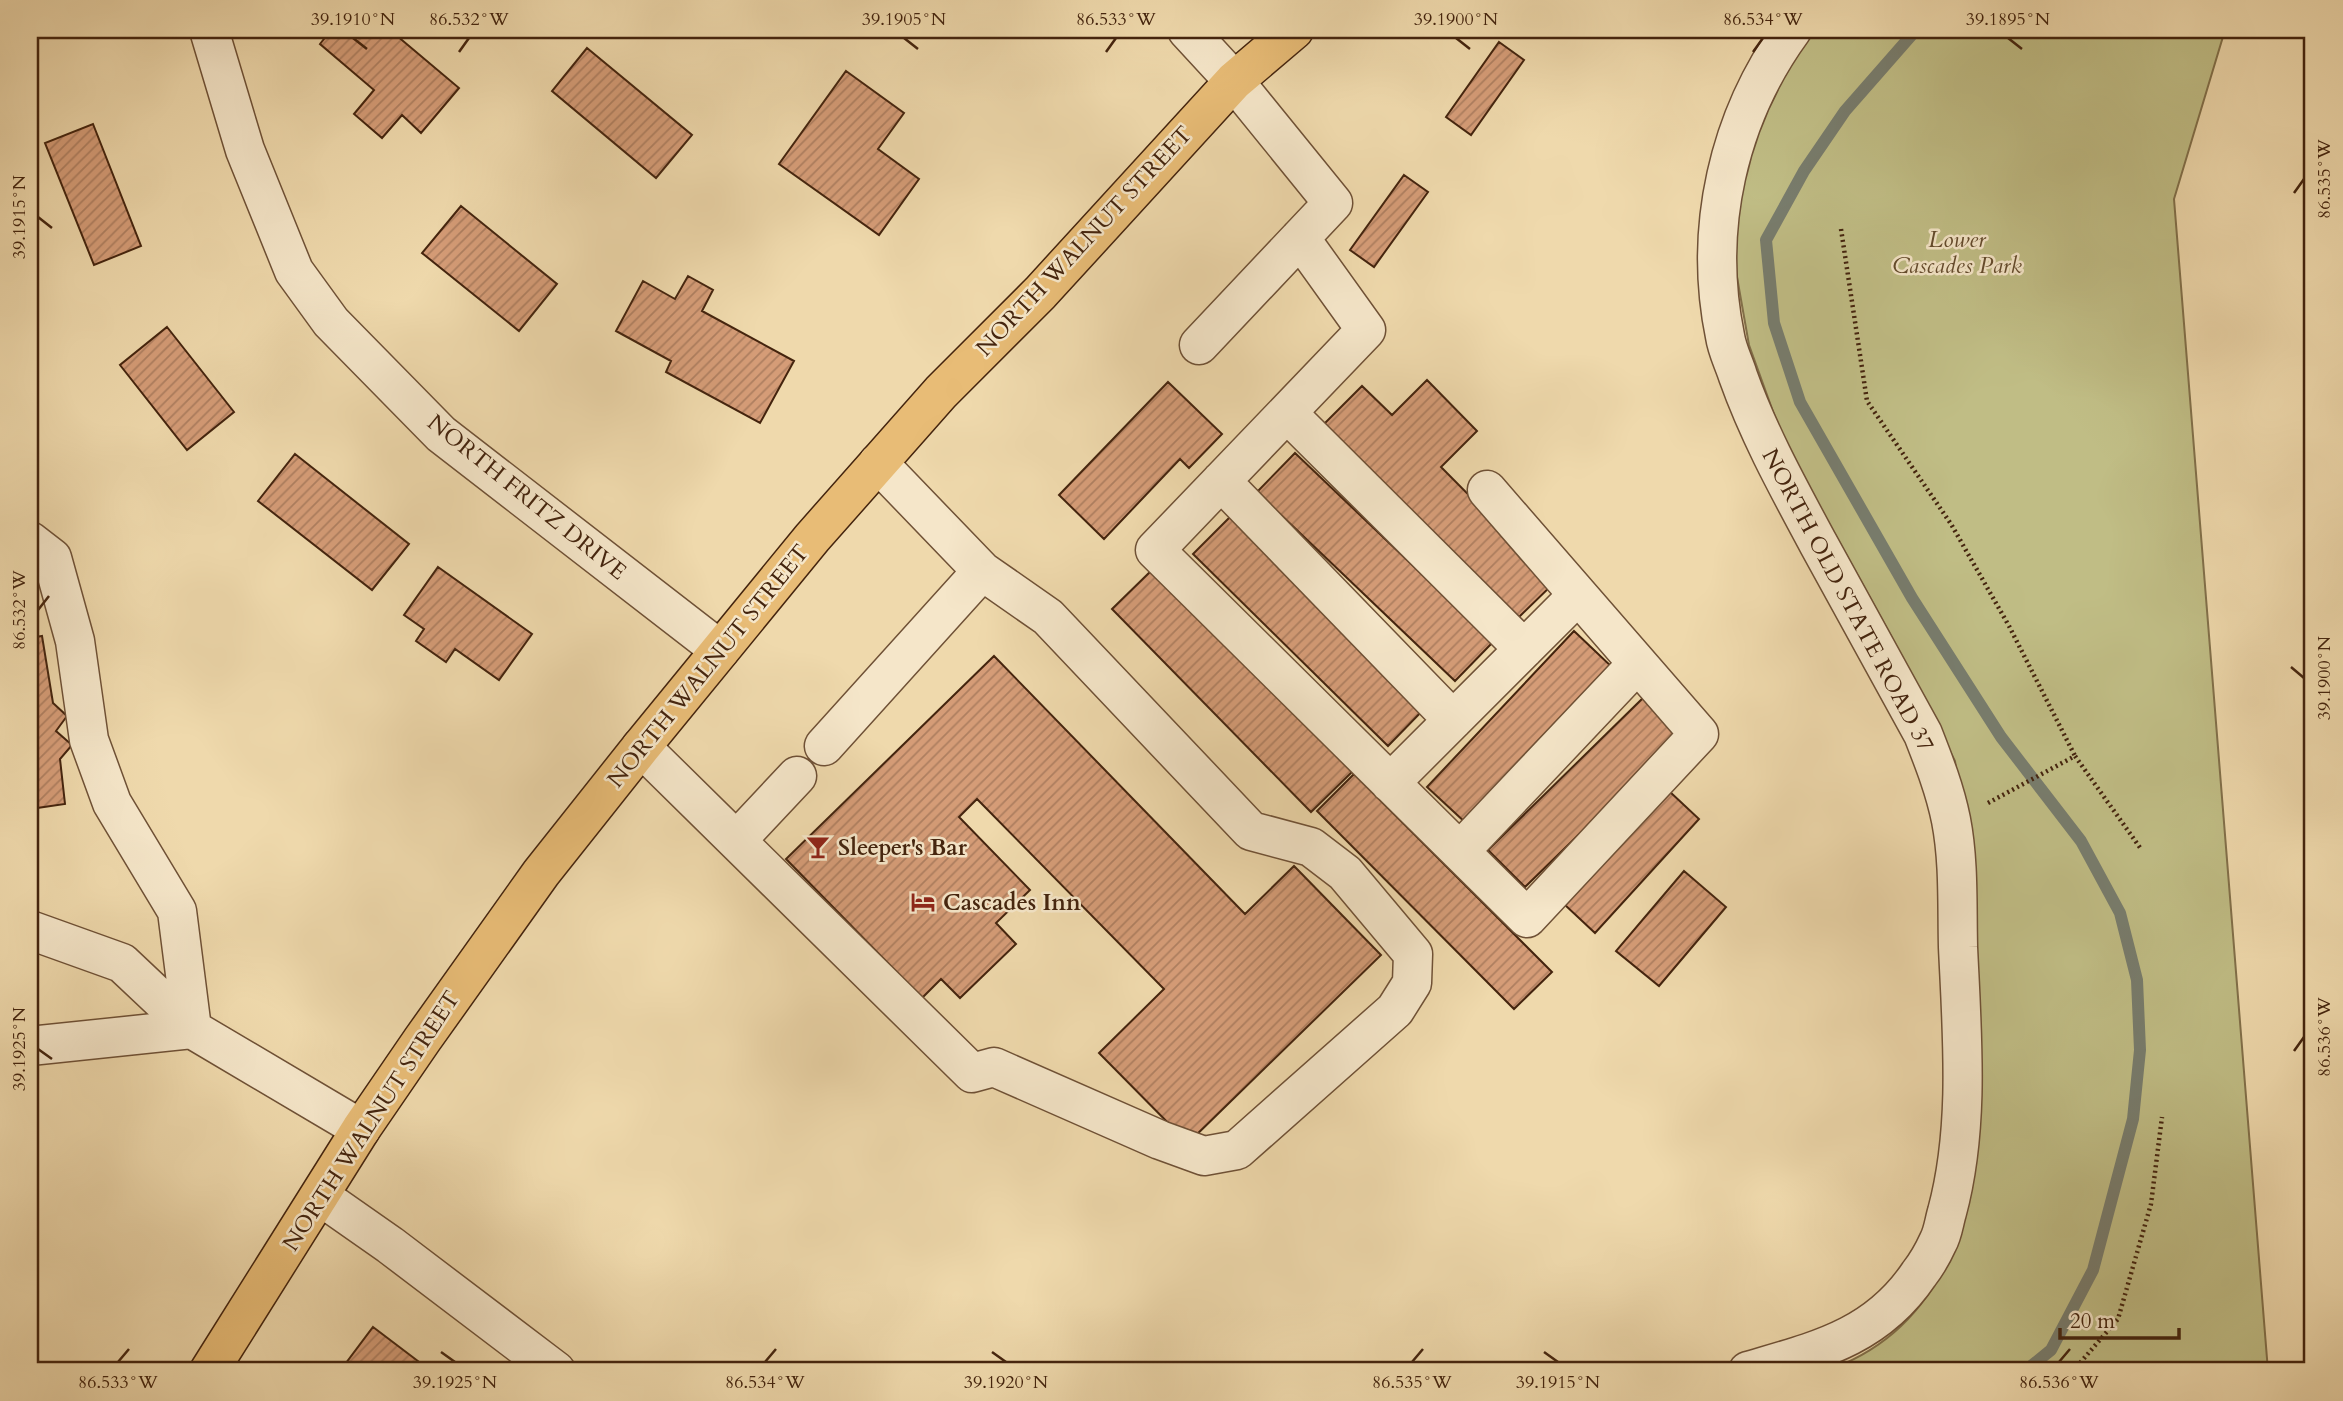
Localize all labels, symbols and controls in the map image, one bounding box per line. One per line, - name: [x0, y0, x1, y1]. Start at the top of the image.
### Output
- text: 39.1910°N: [311, 7, 396, 32]
- text: 86.532°W: [429, 7, 509, 32]
- text: 39.1905°N: [862, 7, 947, 32]
- text: 86.533°W: [1076, 7, 1156, 32]
- text: 39.1900°N: [1414, 7, 1499, 32]
- text: 86.534°W: [1723, 7, 1803, 32]
- text: 39.1895°N: [1966, 7, 2051, 32]
- street label: NORTH WALNUT STREET: [969, 119, 1199, 363]
- text: 86.535°W: [2312, 139, 2337, 219]
- text: 39.1915°N: [7, 174, 32, 259]
- park label: Lower Cascades Park: [1892, 224, 2022, 281]
- street label: NORTH FRITZ DRIVE: [421, 407, 633, 587]
- street label: NORTH OLD STATE ROAD 37: [1755, 443, 1941, 757]
- street label: NORTH WALNUT STREET: [600, 538, 816, 794]
- text: 86.532°W: [7, 570, 32, 650]
- text: 39.1900°N: [2312, 635, 2337, 720]
- place label: Sleeper's Bar: [838, 832, 968, 863]
- bar icon: Sleeper's Bar: [804, 833, 832, 861]
- place label: Cascades Inn: [943, 887, 1081, 918]
- hotel icon: Cascades Inn: [909, 888, 937, 916]
- street label: NORTH WALNUT STREET: [275, 985, 467, 1257]
- text: 86.536°W: [2312, 997, 2337, 1077]
- text: 39.1925°N: [7, 1006, 32, 1091]
- scale bar: [2060, 1296, 2178, 1340]
- text: 20 m: [2070, 1307, 2115, 1336]
- text: 86.533°W: [78, 1370, 158, 1395]
- text: 39.1925°N: [413, 1370, 498, 1395]
- text: 86.534°W: [725, 1370, 805, 1395]
- text: 39.1920°N: [964, 1370, 1049, 1395]
- text: 86.535°W: [1372, 1370, 1452, 1395]
- text: 39.1915°N: [1516, 1370, 1601, 1395]
- text: 86.536°W: [2019, 1370, 2099, 1395]

